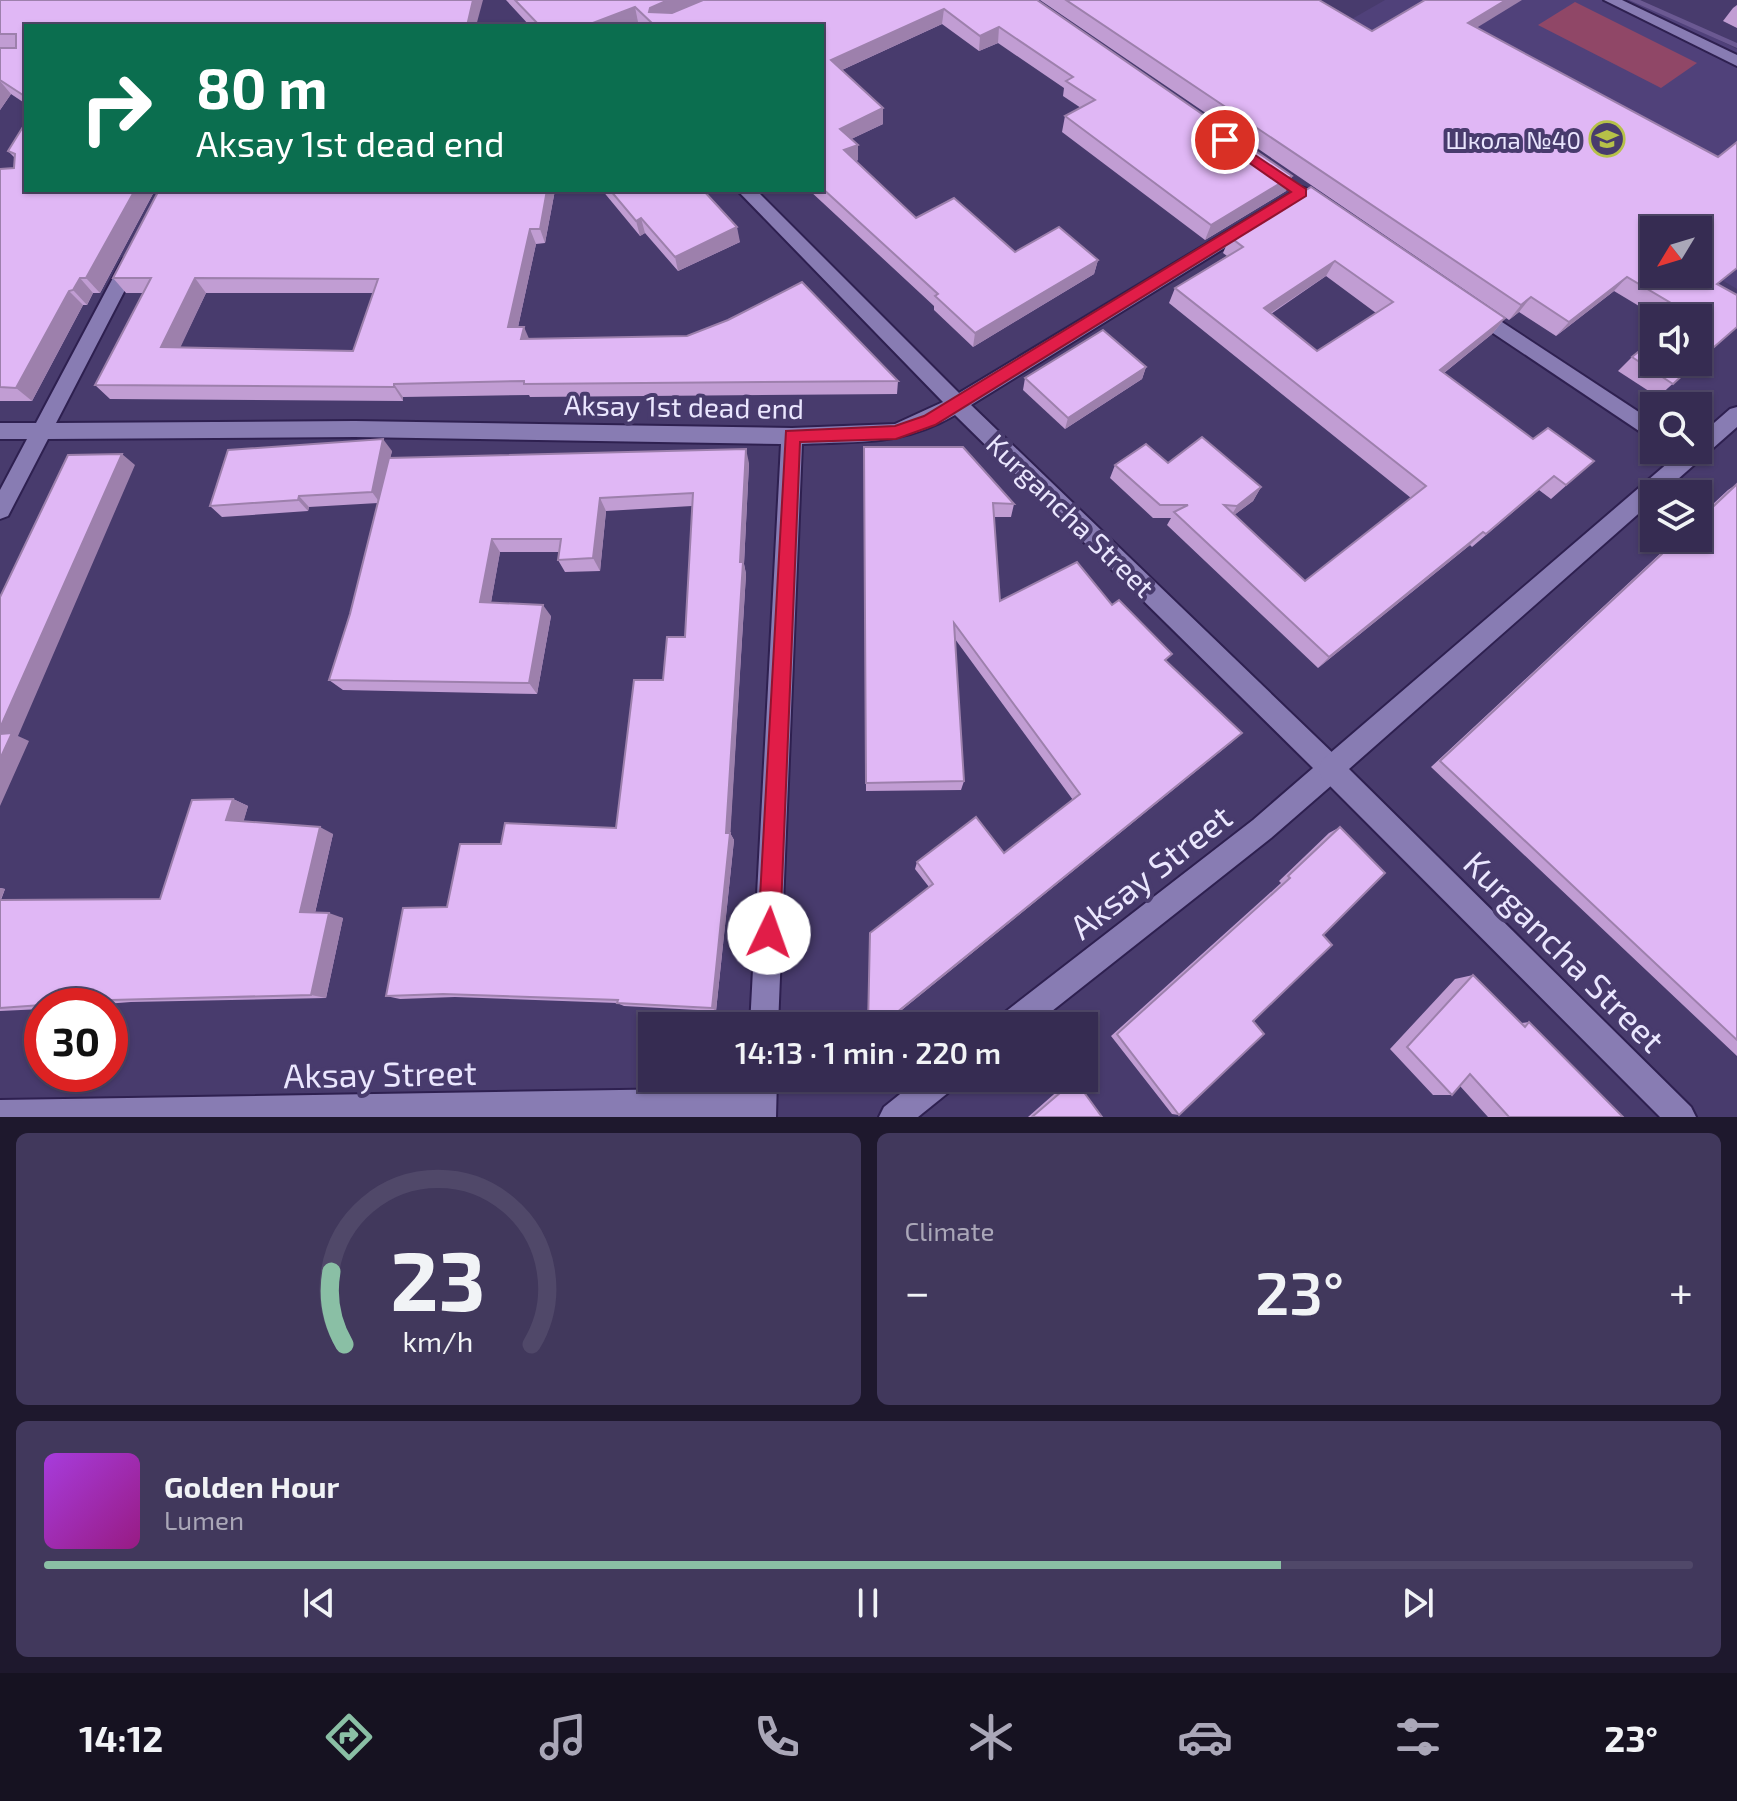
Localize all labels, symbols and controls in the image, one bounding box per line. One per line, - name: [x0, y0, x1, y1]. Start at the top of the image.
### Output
- text: 80 m: [196, 53, 328, 120]
- icon: right: [64, 56, 168, 160]
- pin: [1191, 106, 1259, 174]
- icon: arrive: [1203, 118, 1247, 162]
- school or university icon: Школа №40: [1588, 120, 1626, 158]
- text: Aksay 1st dead end: [196, 121, 505, 164]
- place label: Школа №40: [1445, 125, 1581, 154]
- north arrow: [1640, 216, 1712, 288]
- map controls: [1640, 216, 1712, 552]
- button: sound: [1640, 304, 1712, 376]
- street label: Aksay 1st dead end: [564, 387, 804, 425]
- button: search: [1640, 392, 1712, 464]
- street label: Kurgancha Street: [980, 426, 1162, 604]
- button: layers: [1640, 480, 1712, 552]
- street label: Aksay Street: [1061, 795, 1239, 947]
- street label: Kurgancha Street: [1456, 842, 1674, 1060]
- position arrow: [727, 891, 811, 975]
- speed limit sign: 30: [24, 988, 128, 1092]
- text: 14:13 · 1 min · 220 m: [735, 1034, 1001, 1070]
- street label: Aksay Street: [283, 1051, 477, 1095]
- text: Climate: [905, 1215, 994, 1246]
- text: 23: [391, 1228, 486, 1328]
- text: 23°: [1255, 1255, 1344, 1327]
- text: −: [905, 1264, 930, 1317]
- text: +: [1669, 1264, 1693, 1317]
- text: km/h: [403, 1323, 474, 1358]
- text: Golden Hour: [164, 1468, 339, 1504]
- text: Lumen: [164, 1504, 244, 1535]
- icon: previous: [297, 1581, 341, 1625]
- icon: pause: [846, 1581, 890, 1625]
- icon: next: [1396, 1581, 1440, 1625]
- icon: directions: [321, 1709, 377, 1765]
- icon: music: [535, 1709, 591, 1765]
- icon: phone: [749, 1709, 805, 1765]
- icon: climate: [963, 1709, 1019, 1765]
- icon: car: [1177, 1709, 1233, 1765]
- icon: filters: [1390, 1709, 1446, 1765]
- text: 14:12: [79, 1716, 163, 1759]
- text: 23°: [1604, 1716, 1658, 1759]

